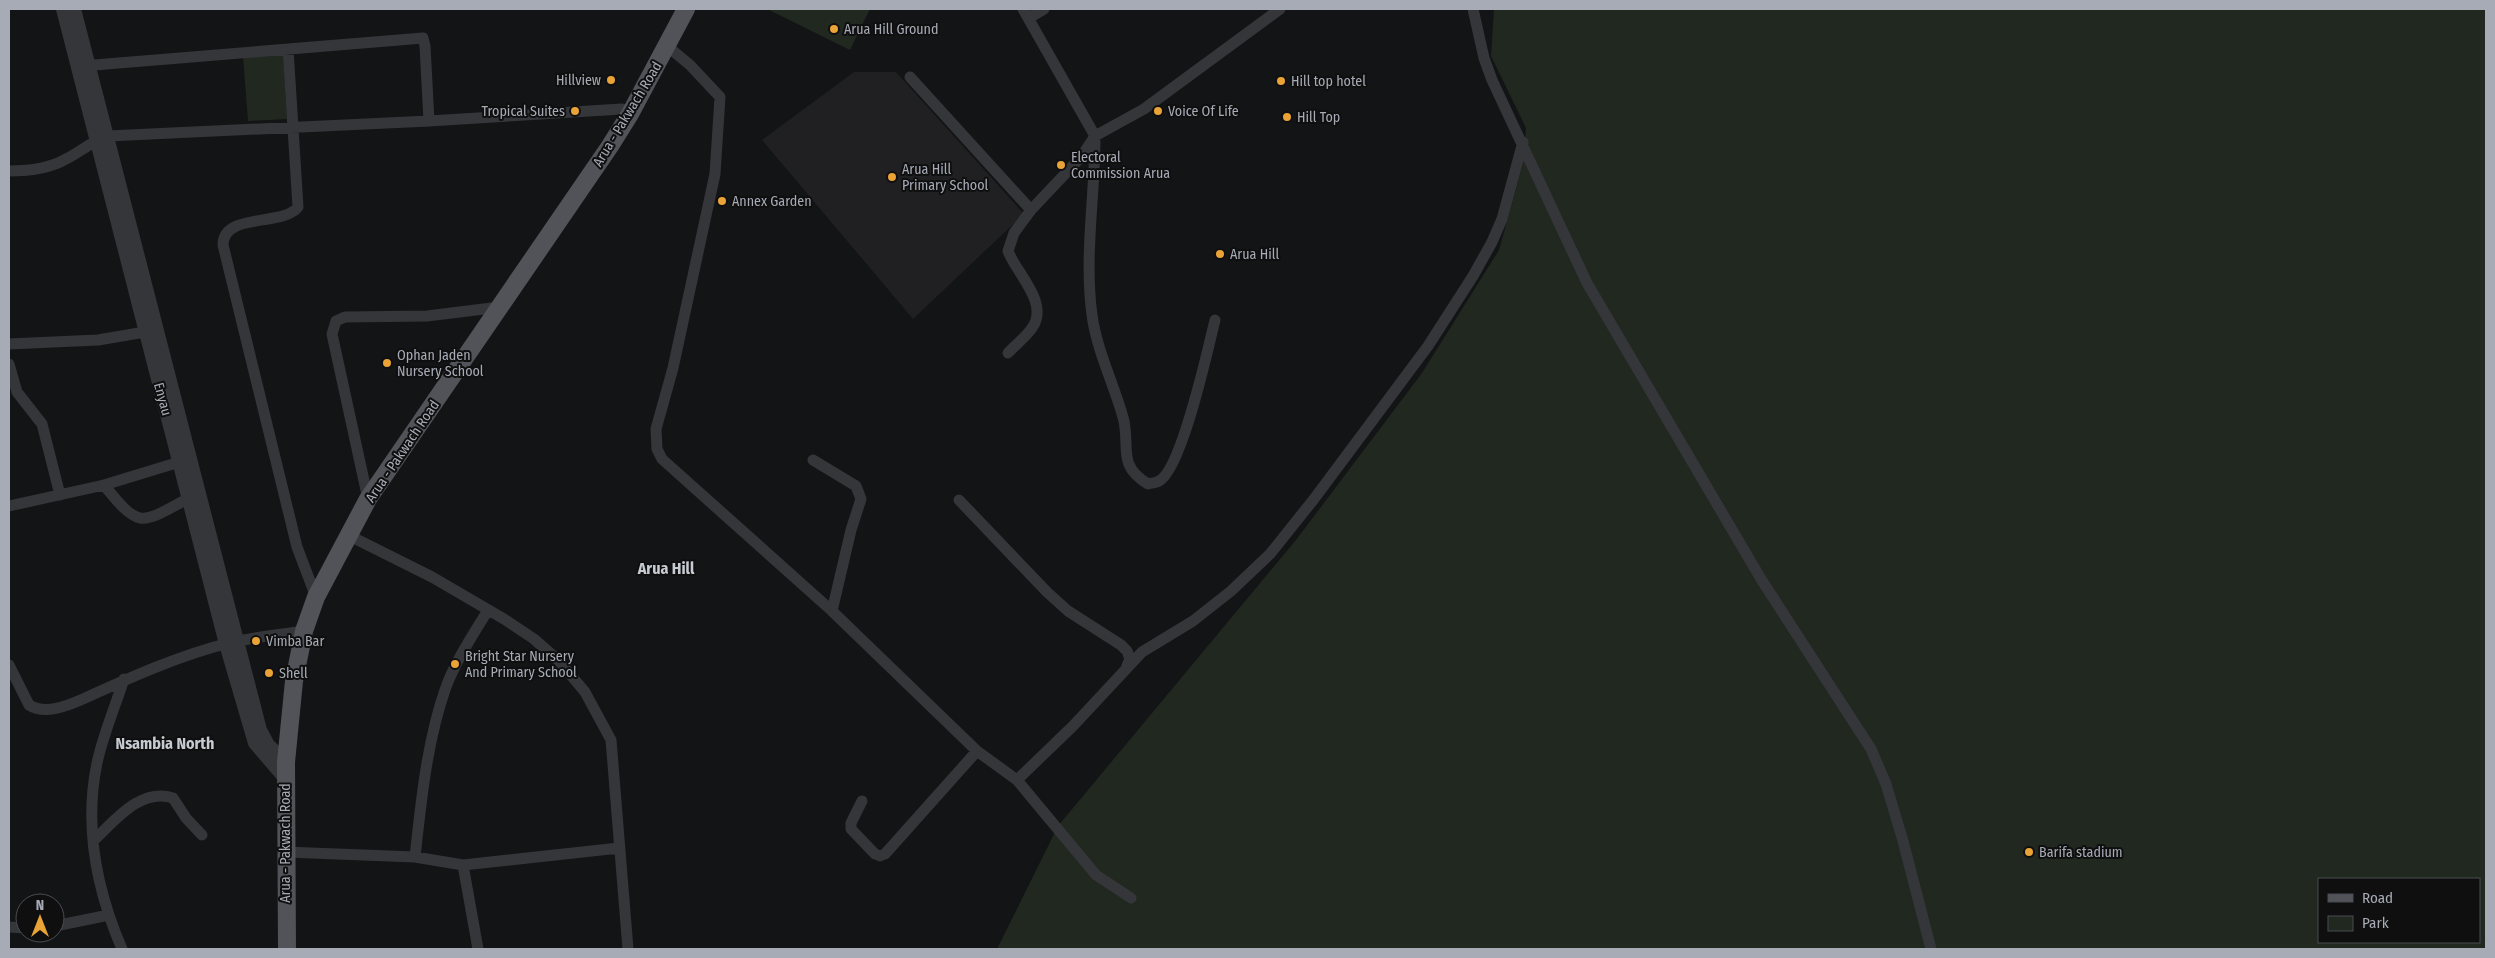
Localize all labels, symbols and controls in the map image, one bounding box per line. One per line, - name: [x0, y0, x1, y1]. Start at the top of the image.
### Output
- place label: Arua Hill Ground: [844, 21, 939, 38]
- marker: Arua Hill Ground: [828, 23, 840, 35]
- street label: Arua - Pakwach Road: [589, 59, 666, 170]
- place label: Hillview: [556, 72, 601, 89]
- place label: Hill top hotel: [1291, 73, 1366, 90]
- marker: Hillview: [605, 74, 617, 86]
- marker: Hill top hotel: [1275, 75, 1287, 87]
- place label: Tropical Suites: [481, 103, 565, 120]
- place label: Voice Of Life: [1168, 103, 1239, 120]
- marker: Tropical Suites: [569, 105, 581, 117]
- marker: Voice Of Life: [1152, 105, 1164, 117]
- place label: Hill Top: [1297, 109, 1340, 126]
- marker: Hill Top: [1281, 111, 1293, 123]
- place label: Electoral Commission Arua: [1071, 149, 1170, 182]
- marker: Electoral Commission Arua: [1055, 159, 1067, 171]
- place label: Arua Hill Primary School: [902, 161, 989, 194]
- marker: Arua Hill Primary School: [886, 171, 898, 183]
- place label: Annex Garden: [732, 193, 812, 210]
- marker: Annex Garden: [716, 195, 728, 207]
- place label: Arua Hill: [1230, 246, 1279, 263]
- marker: Arua Hill: [1214, 248, 1226, 260]
- place label: Ophan Jaden Nursery School: [397, 347, 484, 380]
- marker: Ophan Jaden Nursery School: [381, 357, 393, 369]
- street label: Enyau: [150, 381, 175, 418]
- street label: Arua - Pakwach Road: [362, 397, 443, 506]
- district label: Arua Hill: [637, 559, 695, 578]
- place label: Vimba Bar: [266, 633, 324, 650]
- marker: Vimba Bar: [250, 635, 262, 647]
- place label: Bright Star Nursery And Primary School: [465, 648, 577, 681]
- marker: Bright Star Nursery And Primary School: [449, 658, 461, 670]
- place label: Shell: [279, 665, 308, 682]
- marker: Shell: [263, 667, 275, 679]
- district label: Nsambia North: [116, 734, 214, 753]
- street label: Arua - Pakwach Road: [277, 783, 294, 903]
- place label: Barifa stadium: [2039, 844, 2123, 861]
- marker: Barifa stadium: [2023, 846, 2035, 858]
- legend: [2318, 878, 2480, 943]
- text: Road: [2362, 889, 2393, 907]
- north arrow: [15, 893, 65, 943]
- text: N: [36, 897, 44, 914]
- text: Park: [2362, 914, 2389, 932]

